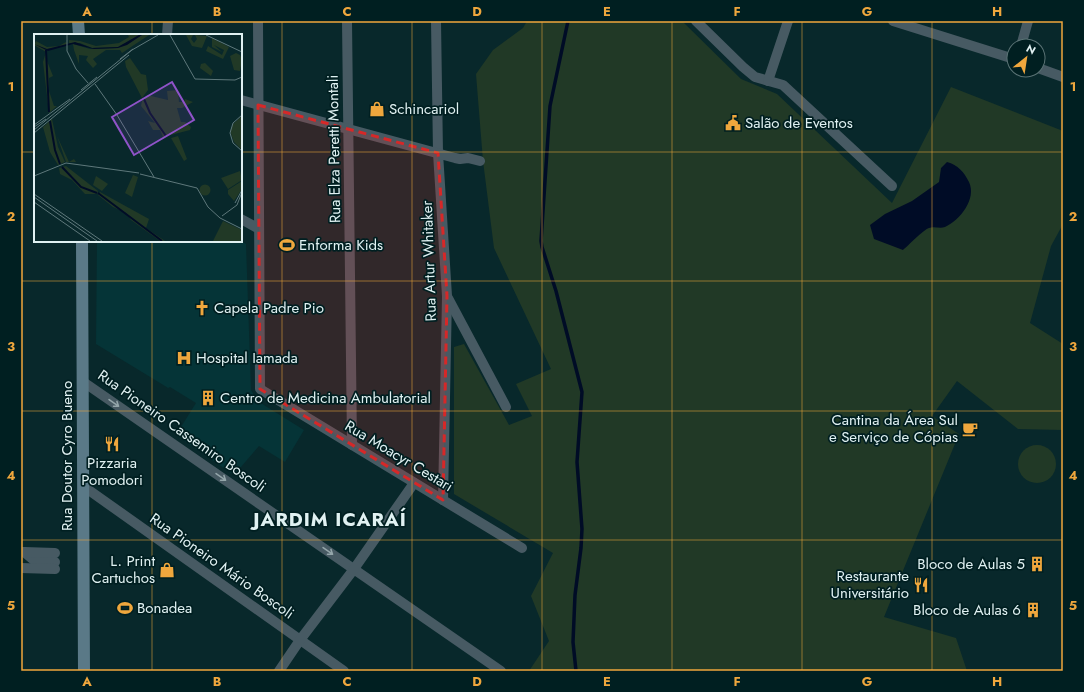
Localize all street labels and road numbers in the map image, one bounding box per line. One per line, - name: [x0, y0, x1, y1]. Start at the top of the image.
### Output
- street label: Rua Elza Peretti Montali: [322, 75, 346, 223]
- street label: Rua Artur Whitaker: [416, 199, 442, 322]
- street label: Rua Pioneiro Cassemiro Boscoli: [93, 364, 271, 498]
- street label: Rua Doutor Cyro Bueno: [56, 381, 78, 531]
- street label: Rua Moacyr Cestari: [341, 415, 457, 497]
- street label: Rua Pioneiro Mário Boscoli: [145, 508, 299, 624]

